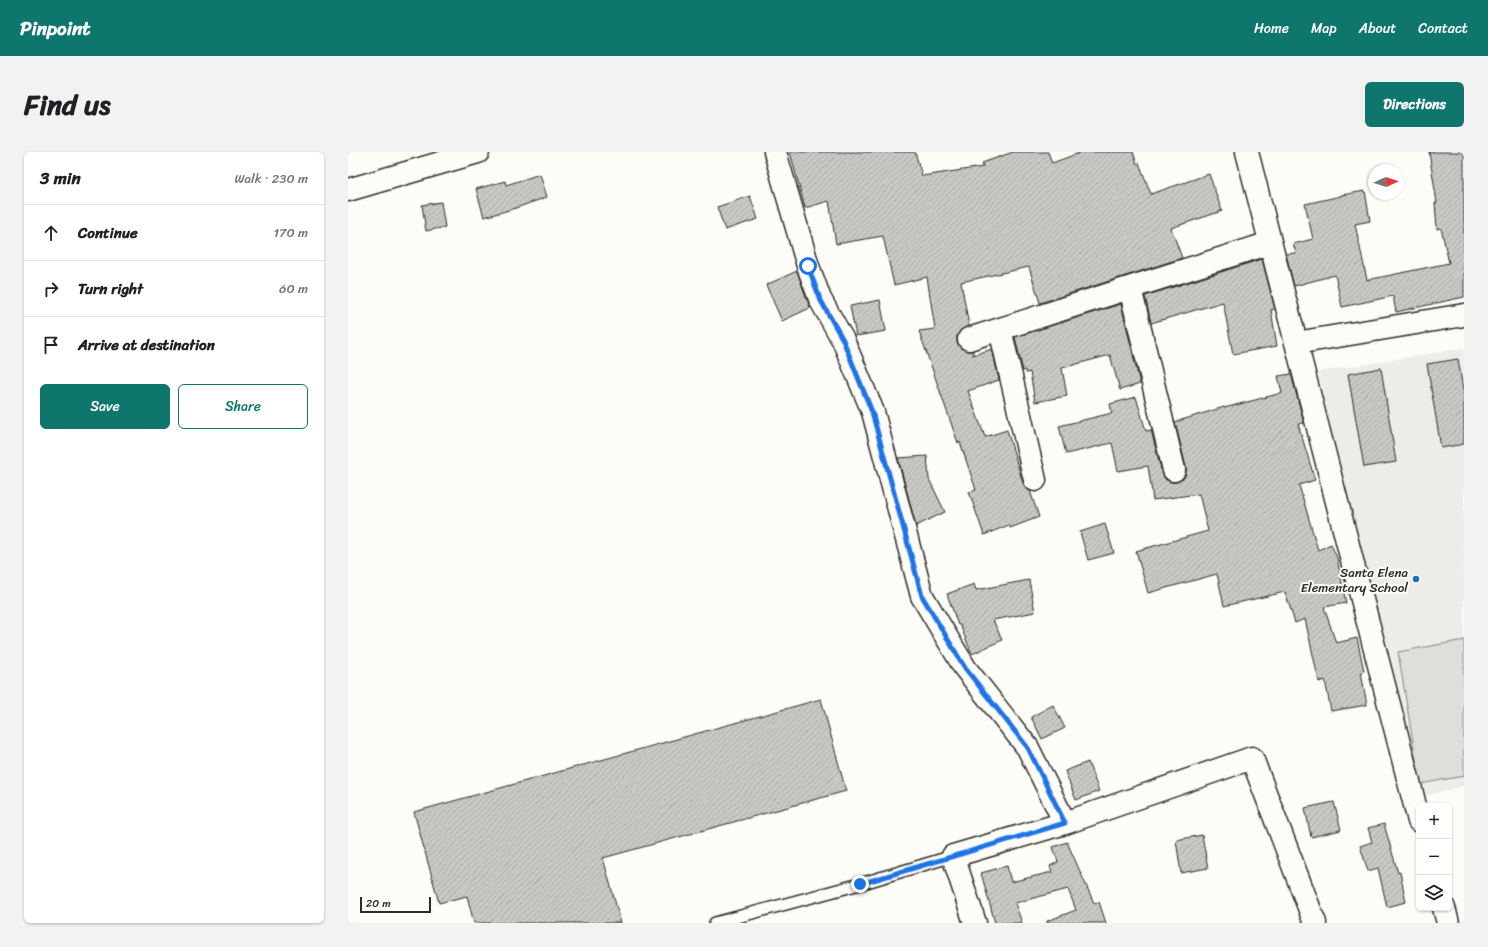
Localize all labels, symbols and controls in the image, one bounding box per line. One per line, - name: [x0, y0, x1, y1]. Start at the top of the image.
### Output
- text: Pinpoint: [20, 12, 91, 45]
- text: Home: [1254, 16, 1289, 41]
- text: Map: [1311, 16, 1337, 41]
- text: About: [1359, 16, 1396, 41]
- text: Contact: [1418, 16, 1468, 41]
- text: Find us: [24, 80, 111, 129]
- button: Directions: [1365, 82, 1464, 127]
- text: 3 min: [40, 163, 81, 193]
- north arrow: [1368, 164, 1404, 200]
- text: Walk · 230 m: [234, 167, 308, 190]
- text: Continue: [78, 220, 138, 246]
- text: 170 m: [273, 221, 308, 244]
- icon: ahead: [40, 222, 62, 244]
- route start: [799, 257, 817, 275]
- text: Turn right: [78, 276, 143, 302]
- text: 60 m: [279, 277, 308, 300]
- icon: right: [40, 278, 62, 300]
- text: Arrive at destination: [78, 332, 215, 358]
- icon: arrive: [40, 334, 62, 356]
- button: Save: [40, 384, 170, 429]
- button: Share: [178, 384, 308, 429]
- place label: Santa Elena Elementary School: [1301, 561, 1408, 599]
- marker: Santa Elena Elementary School: [1411, 574, 1421, 584]
- map controls: [1416, 803, 1452, 911]
- button: +: [1416, 803, 1452, 839]
- button: −: [1416, 839, 1452, 875]
- route end: [851, 875, 869, 893]
- button: layers: [1416, 875, 1452, 911]
- text: 20 m: [366, 894, 391, 913]
- scale bar: [360, 895, 431, 914]

